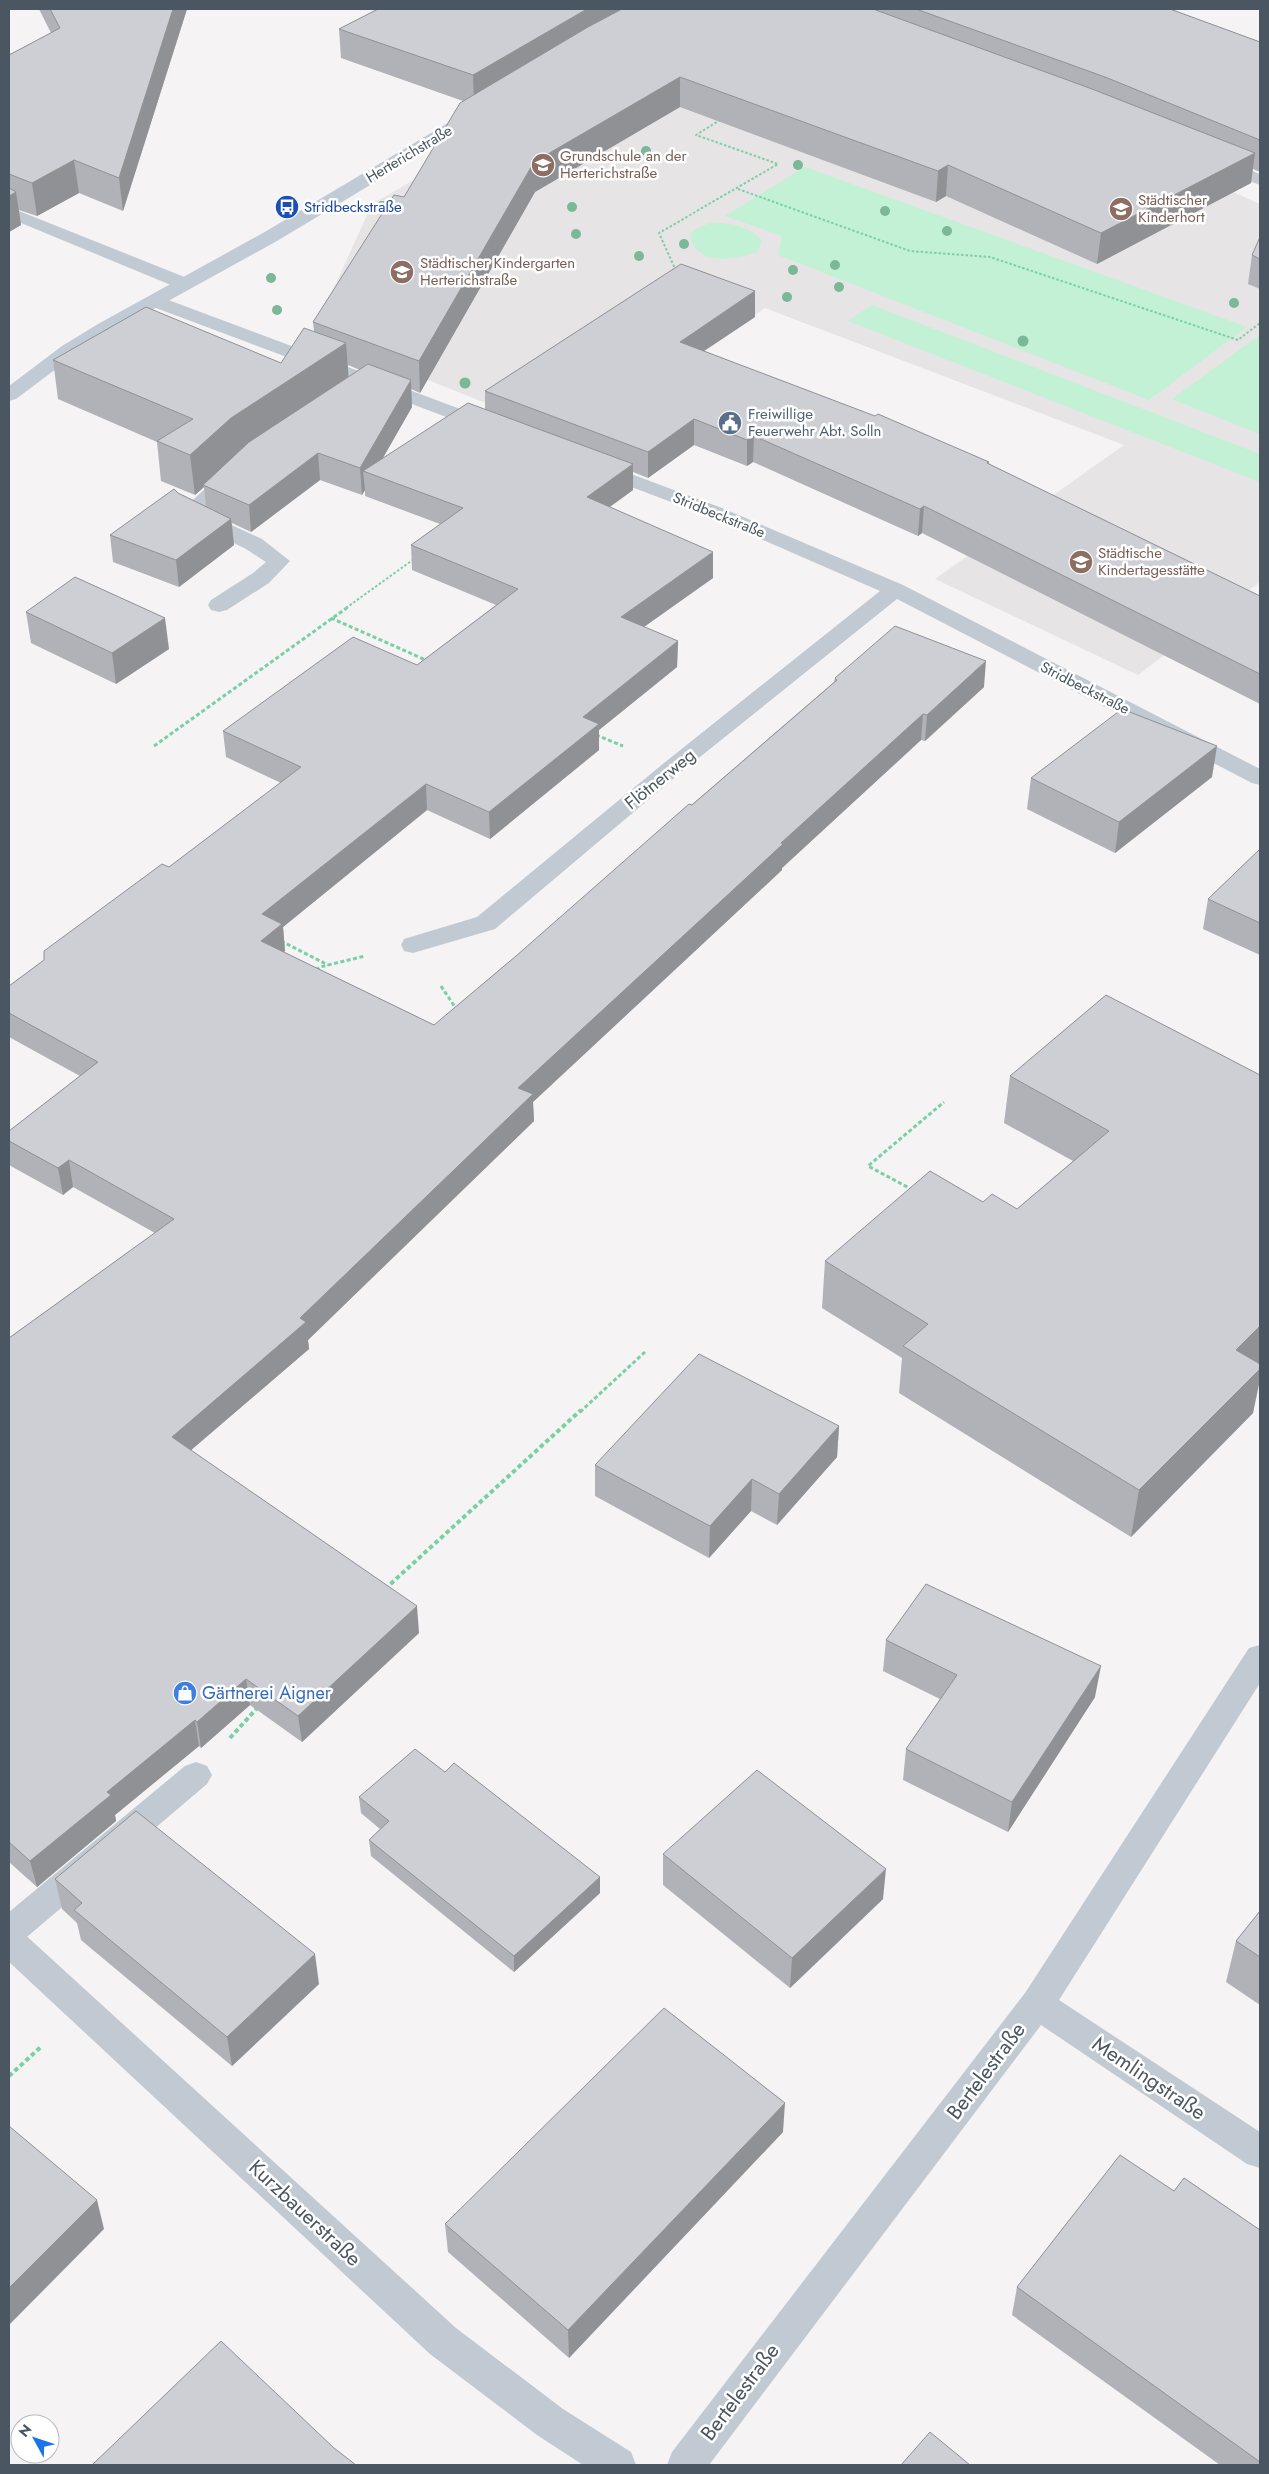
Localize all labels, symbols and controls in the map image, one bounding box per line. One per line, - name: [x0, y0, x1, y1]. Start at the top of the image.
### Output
- street label: Herterichstraße: [362, 119, 457, 188]
- place label: Grundschule an der Herterichstraße: [560, 145, 688, 184]
- school or university icon: Grundschule an der Herterichstraße: [530, 152, 556, 178]
- place label: Städtischer Kinderhort: [1138, 189, 1208, 228]
- bus stop icon: Stridbeckstraße: [274, 194, 300, 220]
- place label: Stridbeckstraße: [304, 196, 402, 218]
- school or university icon: Städtischer Kinderhort: [1108, 196, 1134, 222]
- place label: Städtischer Kindergarten Herterichstraße: [420, 252, 575, 291]
- school or university icon: Städtischer Kindergarten Herterichstraße: [389, 259, 415, 285]
- place label: Freiwillige Feuerwehr Abt. Solln: [748, 403, 881, 442]
- public building icon: Freiwillige Feuerwehr Abt. Solln: [717, 410, 743, 436]
- street label: Stridbeckstraße: [670, 487, 769, 544]
- place label: Städtische Kindertagesstätte: [1098, 542, 1205, 581]
- school or university icon: Städtische Kindertagesstätte: [1068, 549, 1094, 575]
- street label: Stridbeckstraße: [1036, 656, 1134, 720]
- street label: Flötnerweg: [619, 742, 701, 816]
- shop icon: Gärtnerei Aigner: [172, 1680, 198, 1706]
- place label: Gärtnerei Aigner: [202, 1680, 332, 1706]
- street label: Bertelestraße: [939, 2016, 1033, 2126]
- street label: Memlingstraße: [1086, 2029, 1212, 2127]
- street label: Kurzbauerstraße: [242, 2153, 368, 2273]
- street label: Bertelestraße: [693, 2337, 787, 2447]
- north arrow: [10, 2414, 60, 2464]
- text: N: [14, 2420, 36, 2441]

